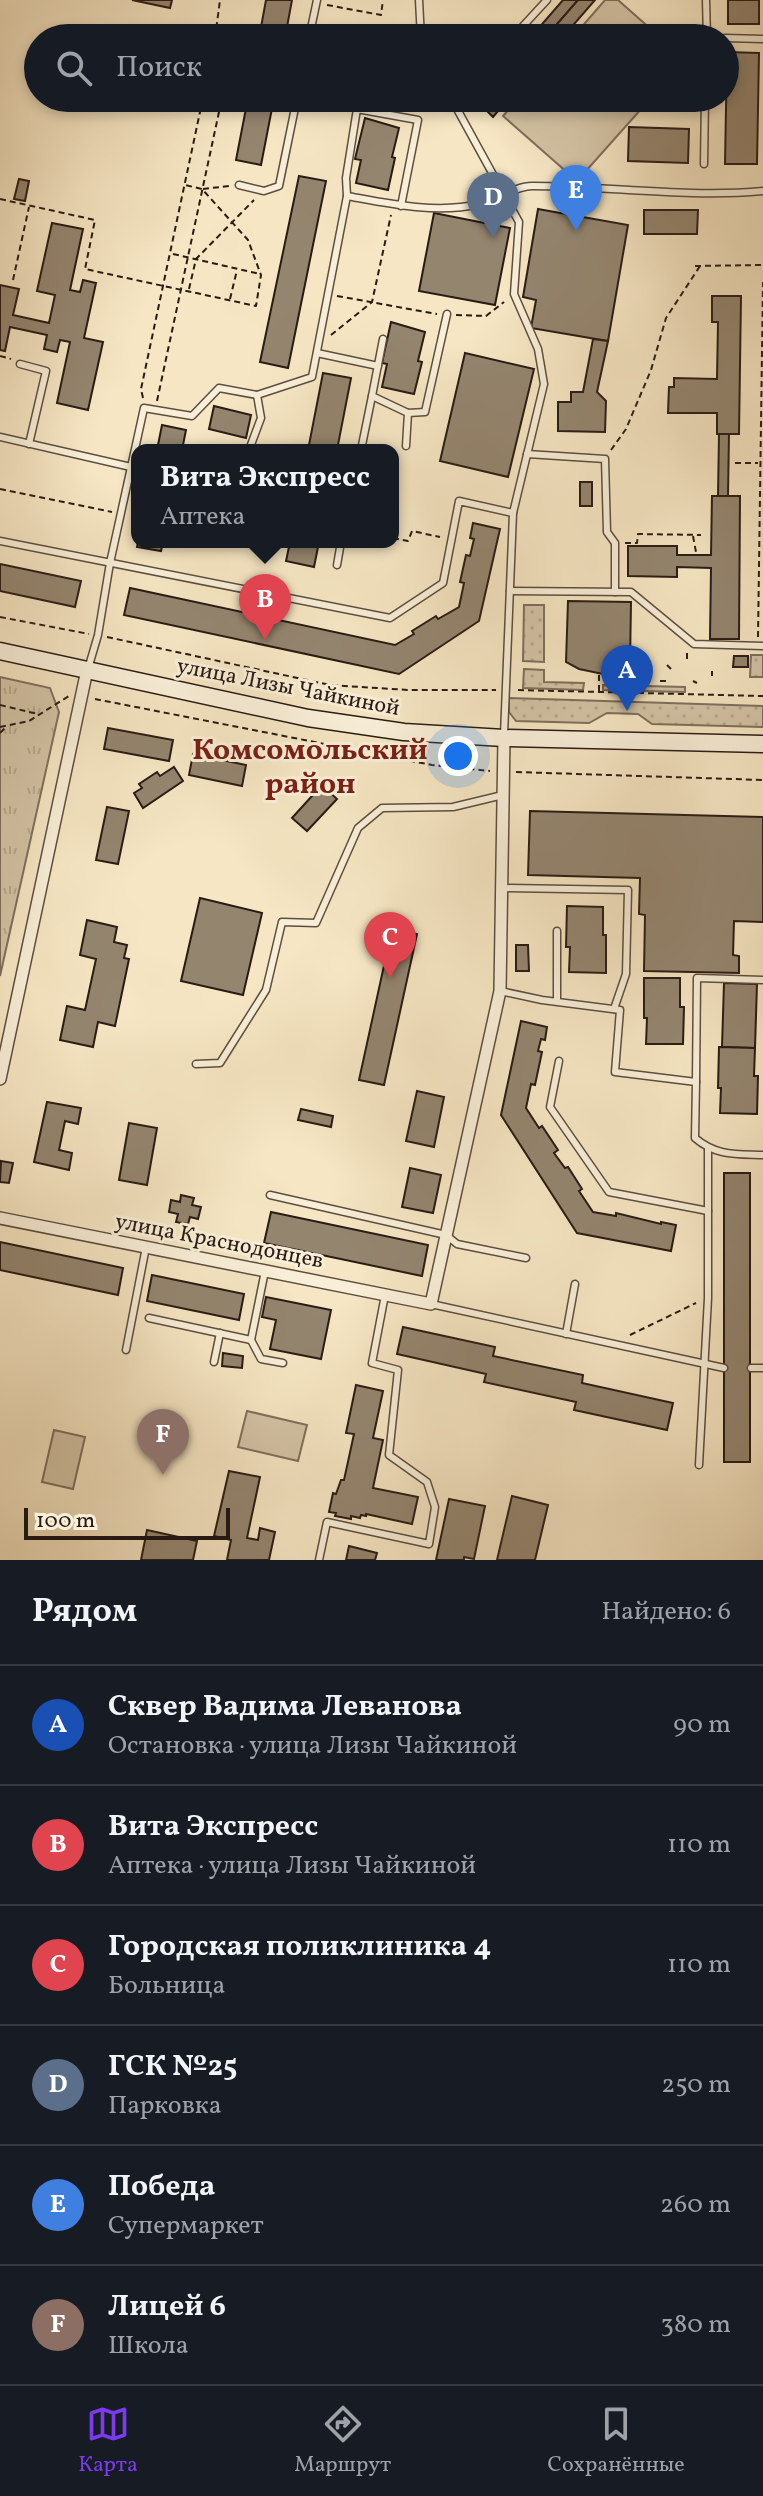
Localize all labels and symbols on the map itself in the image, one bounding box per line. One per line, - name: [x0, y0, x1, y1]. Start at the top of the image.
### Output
- pin: E: [550, 165, 602, 231]
- pin: D: [467, 172, 519, 238]
- pin: B: [239, 574, 291, 640]
- pin: A: [601, 645, 653, 711]
- street label: улица Лизы Чайкиной: [174, 651, 402, 725]
- district label: Комсомольский район: [192, 730, 428, 806]
- your location: [438, 736, 478, 776]
- pin: C: [364, 912, 416, 978]
- street label: улица Краснодонцев: [112, 1207, 326, 1277]
- pin: F: [137, 1409, 189, 1475]
- scale bar: [24, 1504, 230, 1540]

